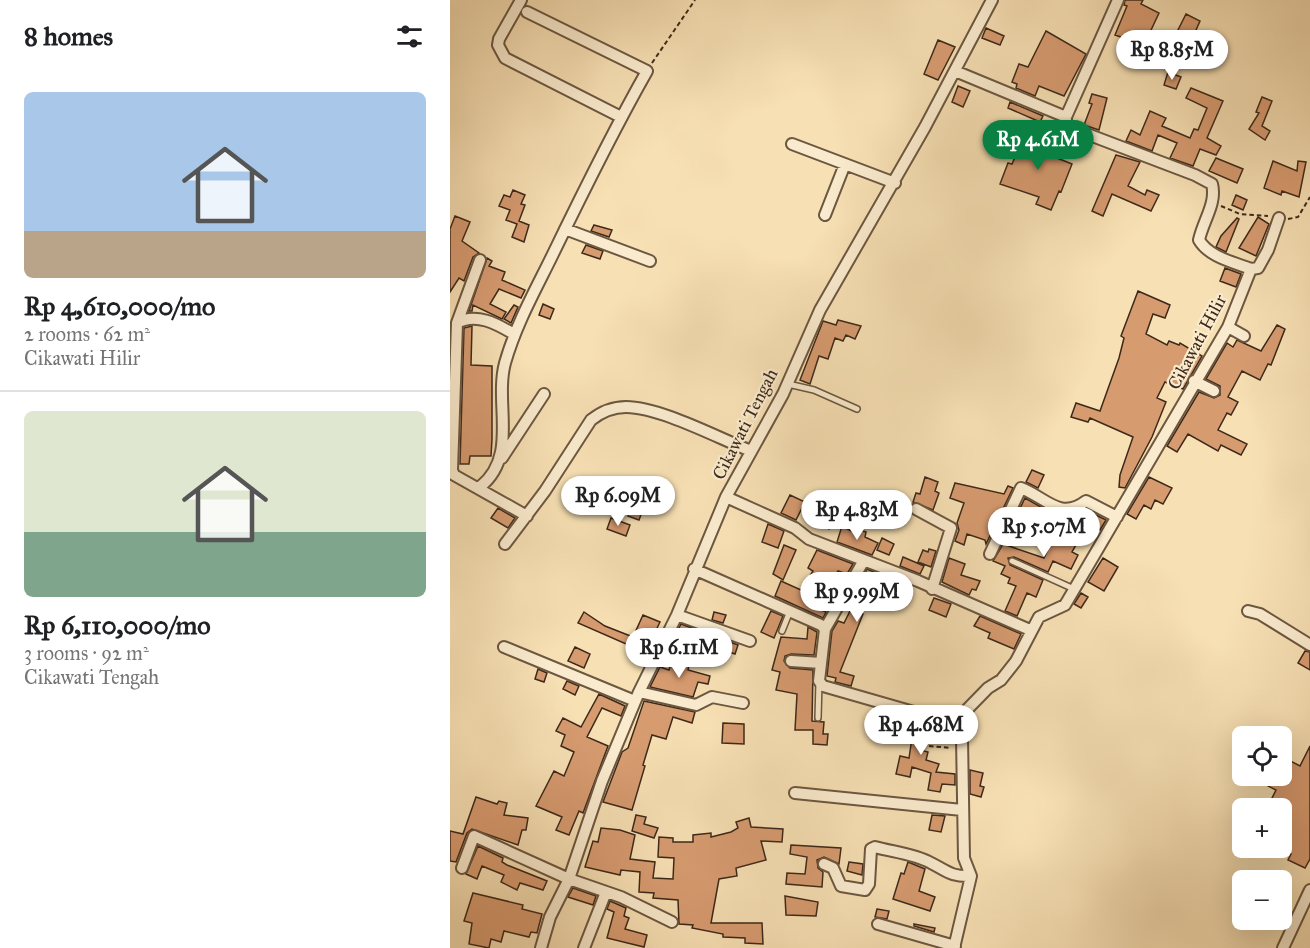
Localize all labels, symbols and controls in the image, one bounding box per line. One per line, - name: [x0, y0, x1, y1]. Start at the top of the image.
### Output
- text: 8 homes: [24, 20, 113, 52]
- icon: filters: [393, 20, 426, 53]
- pin: Rp 8.85M: [1110, 30, 1234, 81]
- text: Rp 8.85M: [1130, 37, 1214, 61]
- pin: Rp 4.61M: [976, 120, 1100, 171]
- text: Rp 4.61M: [997, 127, 1079, 151]
- icon: home: [171, 131, 279, 239]
- text: Rp 4,610,000/mo: [24, 290, 215, 322]
- street label: Cikawati Hilir: [1163, 290, 1231, 393]
- text: 2 rooms · 62 m²: [24, 322, 150, 346]
- text: Cikawati Hilir: [24, 346, 140, 370]
- street label: Cikawati Tengah: [708, 365, 783, 484]
- icon: home: [171, 450, 279, 558]
- pin: Rp 6.09M: [556, 476, 680, 527]
- text: Rp 6.09M: [575, 483, 661, 507]
- pin: Rp 4.83M: [795, 490, 919, 541]
- text: Rp 4.83M: [815, 497, 899, 521]
- pin: Rp 5.07M: [982, 507, 1106, 558]
- text: Rp 5.07M: [1002, 514, 1086, 538]
- pin: Rp 9.99M: [795, 572, 919, 623]
- text: Rp 9.99M: [814, 579, 900, 603]
- text: Rp 6,110,000/mo: [24, 609, 211, 641]
- pin: Rp 6.11M: [617, 628, 741, 679]
- text: Rp 6.11M: [639, 635, 719, 659]
- text: 3 rooms · 92 m²: [24, 641, 149, 665]
- text: Cikawati Tengah: [24, 665, 159, 689]
- pin: Rp 4.68M: [859, 705, 983, 756]
- text: Rp 4.68M: [878, 712, 964, 736]
- map controls: [1232, 726, 1292, 930]
- button: locate: [1232, 726, 1292, 786]
- button: +: [1232, 798, 1292, 858]
- button: −: [1232, 870, 1292, 930]

